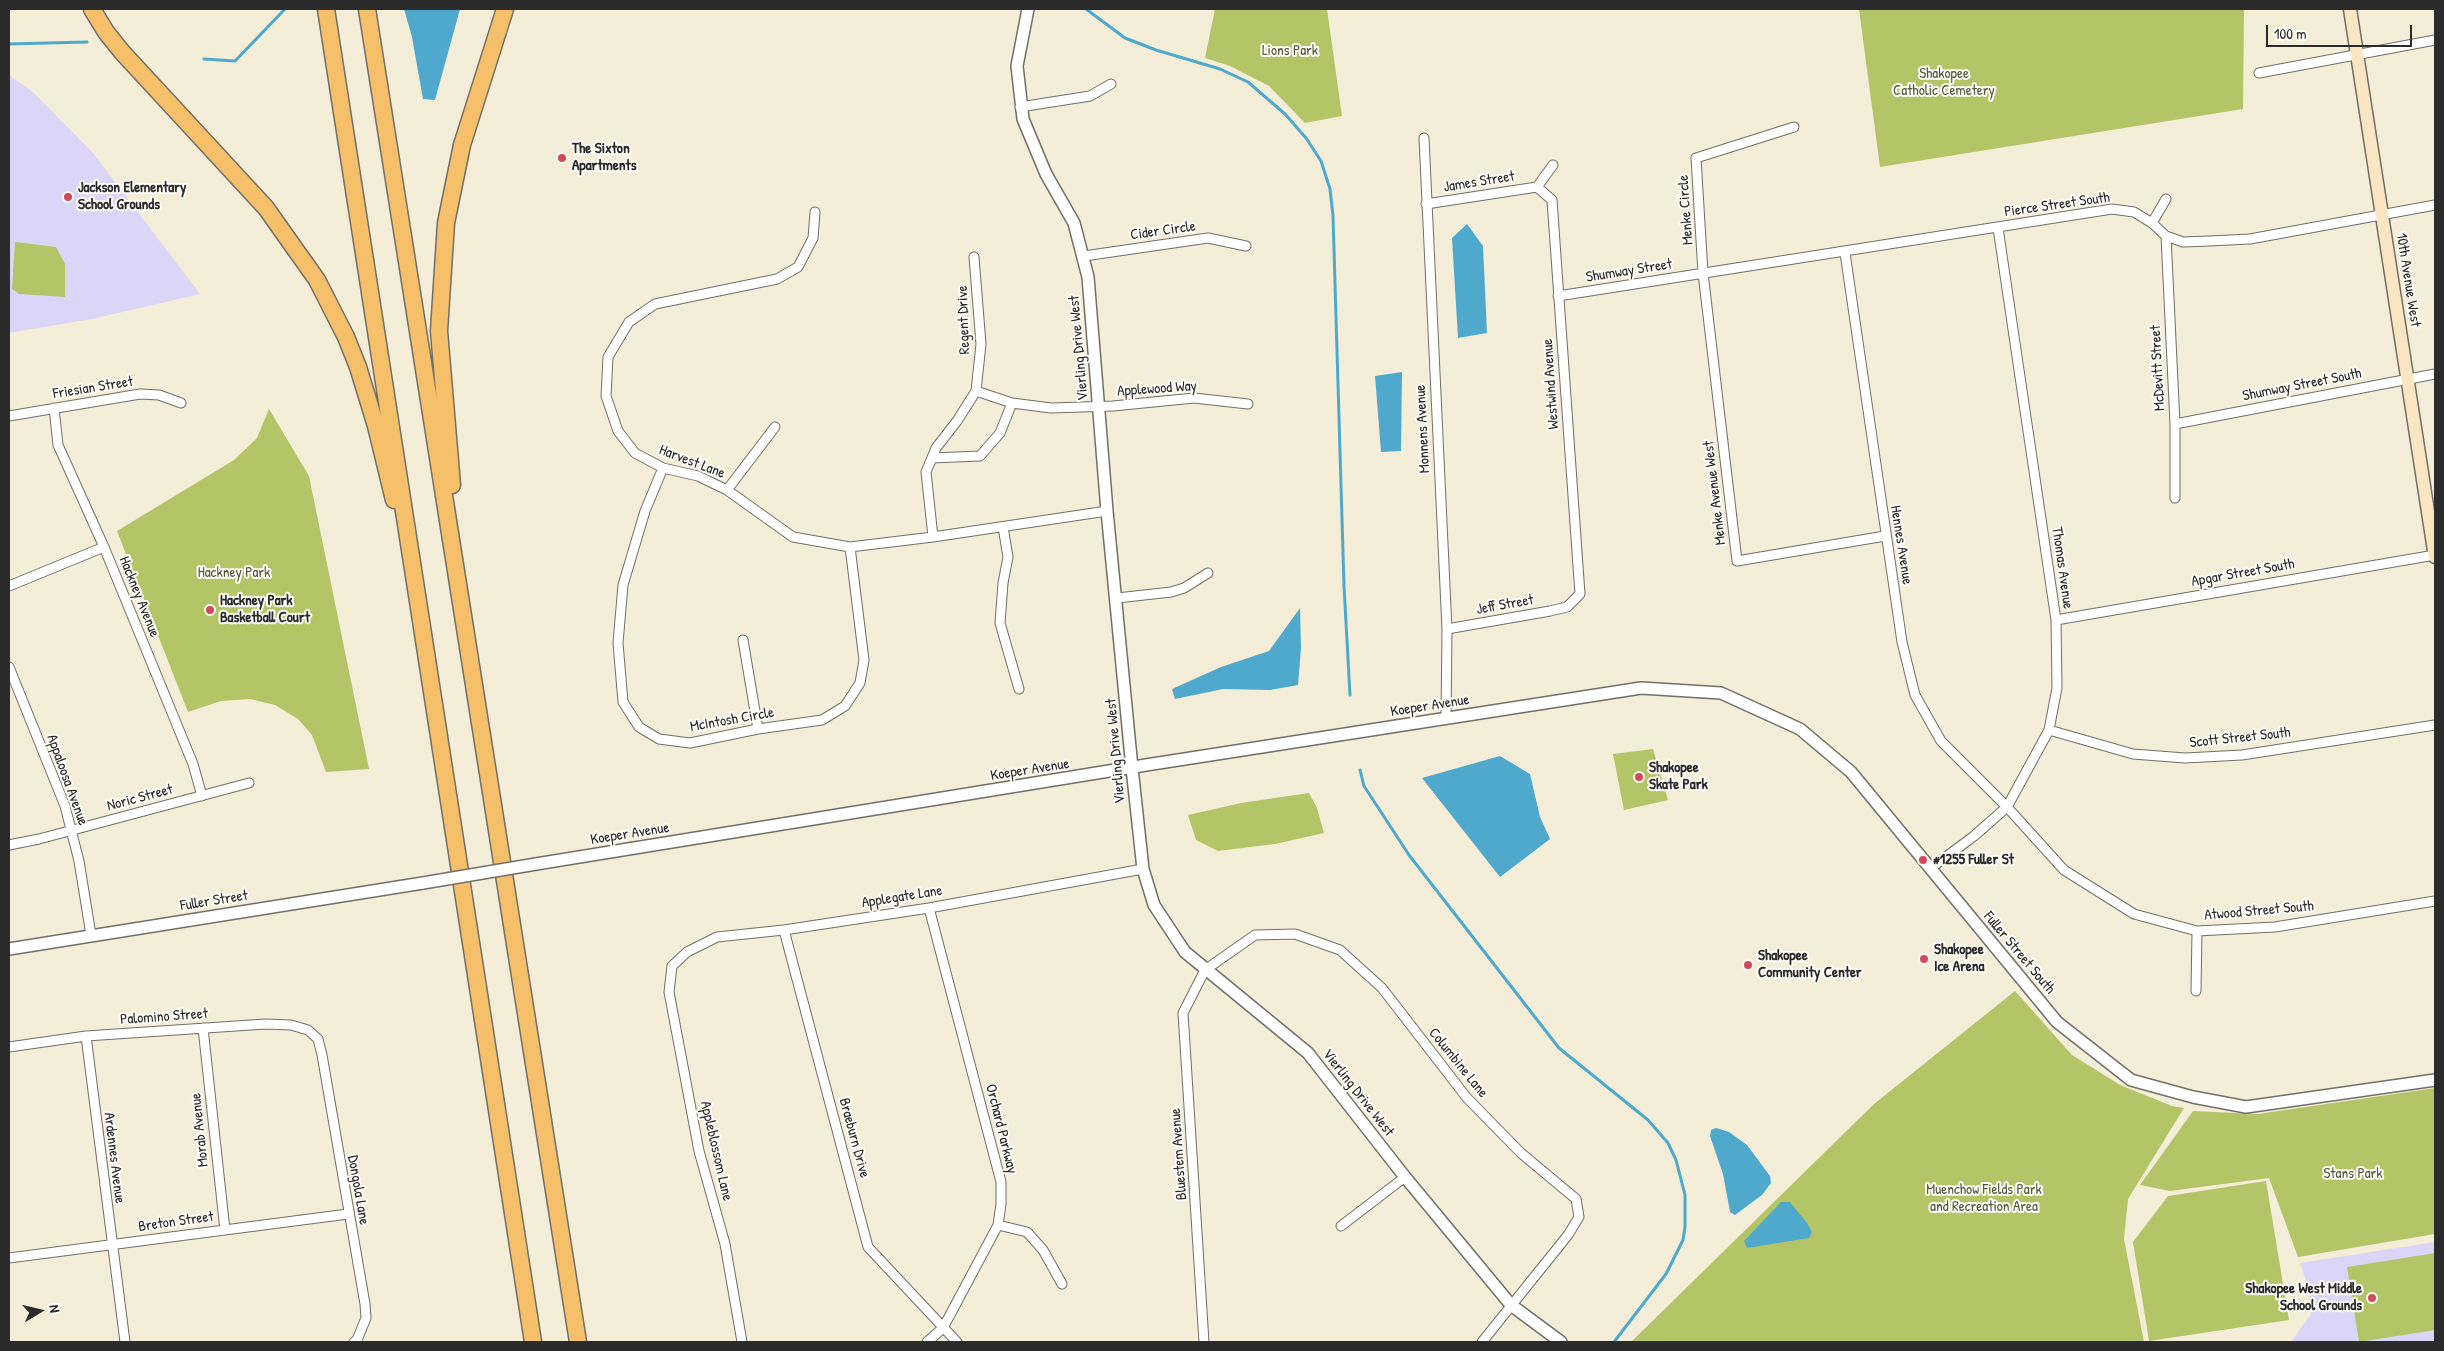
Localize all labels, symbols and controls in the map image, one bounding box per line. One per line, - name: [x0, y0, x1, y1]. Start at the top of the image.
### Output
- scale bar: [2269, 15, 2415, 47]
- text: 100 m: [2274, 23, 2307, 44]
- park label: Lions Park: [1262, 42, 1318, 60]
- park label: Shakopee Catholic Cemetery: [1893, 65, 1995, 100]
- place label: The Sixton Apartments: [572, 140, 636, 175]
- marker: The Sixton Apartments: [556, 152, 568, 164]
- street label: James Street: [1442, 167, 1516, 197]
- street label: Menke Circle: [1675, 174, 1697, 246]
- place label: Jackson Elementary School Grounds: [78, 179, 186, 214]
- street label: Pierce Street South: [2003, 189, 2111, 221]
- marker: Jackson Elementary School Grounds: [62, 191, 74, 203]
- street label: Cider Circle: [1129, 218, 1197, 244]
- street label: 10th Avenue West: [2392, 232, 2424, 328]
- street label: Shumway Street: [1585, 255, 1673, 287]
- street label: Regent Drive: [954, 285, 974, 355]
- street label: Vierling Drive West: [1065, 295, 1093, 401]
- street label: McDevitt Street: [2147, 325, 2169, 411]
- street label: Westwind Avenue: [1539, 338, 1563, 430]
- street label: Shumway Street South: [2241, 365, 2363, 405]
- street label: Friesian Street: [52, 373, 134, 403]
- street label: Applewood Way: [1117, 377, 1197, 401]
- street label: Monnens Avenue: [1412, 384, 1434, 474]
- street label: Menke Avenue West: [1700, 440, 1730, 546]
- street label: Harvest Lane: [656, 441, 728, 483]
- street label: Hennes Avenue: [1886, 504, 1916, 586]
- street label: Thomas Avenue: [2047, 526, 2077, 610]
- street label: Hackney Avenue: [115, 554, 163, 640]
- street label: Apgar Street South: [2190, 555, 2296, 591]
- park label: Hackney Park: [198, 564, 270, 582]
- street label: Jeff Street: [1475, 591, 1535, 619]
- place label: Hackney Park Basketball Court: [220, 592, 310, 627]
- marker: Hackney Park Basketball Court: [204, 604, 216, 616]
- street label: Koeper Avenue: [1389, 691, 1471, 721]
- street label: Vierling Drive West: [1102, 698, 1130, 804]
- street label: McIntosh Circle: [689, 704, 775, 736]
- street label: Scott Street South: [2189, 724, 2291, 752]
- street label: Appaloosa Avenue: [42, 732, 92, 828]
- street label: Koeper Avenue: [989, 755, 1071, 785]
- place label: Shakopee Skate Park: [1649, 759, 1708, 794]
- marker: Shakopee Skate Park: [1633, 771, 1645, 783]
- street label: Noric Street: [105, 781, 175, 815]
- street label: Koeper Avenue: [589, 819, 671, 849]
- place label: #1255 Fuller St: [1933, 851, 2014, 869]
- marker: #1255 Fuller St: [1917, 854, 1929, 866]
- street label: Applegate Lane: [860, 882, 944, 912]
- street label: Fuller Street: [179, 887, 249, 915]
- street label: Atwood Street South: [2204, 897, 2314, 925]
- street label: Fuller Street South: [1979, 908, 2059, 998]
- place label: Shakopee Ice Arena: [1934, 941, 1984, 976]
- place label: Shakopee Community Center: [1758, 947, 1862, 982]
- marker: Shakopee Ice Arena: [1918, 953, 1930, 965]
- marker: Shakopee Community Center: [1742, 959, 1754, 971]
- street label: Palomino Street: [120, 1005, 208, 1029]
- street label: Columbine Lane: [1424, 1025, 1492, 1101]
- street label: Vierling Drive West: [1318, 1046, 1398, 1140]
- street label: Orchard Parkway: [981, 1082, 1021, 1176]
- street label: Morab Avenue: [187, 1092, 213, 1168]
- street label: Braeburn Drive: [835, 1096, 873, 1180]
- street label: Appleblossom Lane: [696, 1099, 736, 1203]
- street label: Bluestem Avenue: [1167, 1107, 1191, 1201]
- street label: Ardennes Avenue: [99, 1111, 129, 1205]
- street label: Dongola Lane: [343, 1154, 373, 1226]
- park label: Stans Park: [2323, 1165, 2383, 1183]
- park label: Muenchow Fields Park and Recreation Area: [1926, 1181, 2042, 1216]
- street label: Breton Street: [137, 1208, 215, 1236]
- place label: Shakopee West Middle School Grounds: [2245, 1280, 2362, 1315]
- north arrow: [15, 1286, 65, 1336]
- marker: Shakopee West Middle School Grounds: [2366, 1292, 2378, 1304]
- text: N: [45, 1303, 65, 1314]

